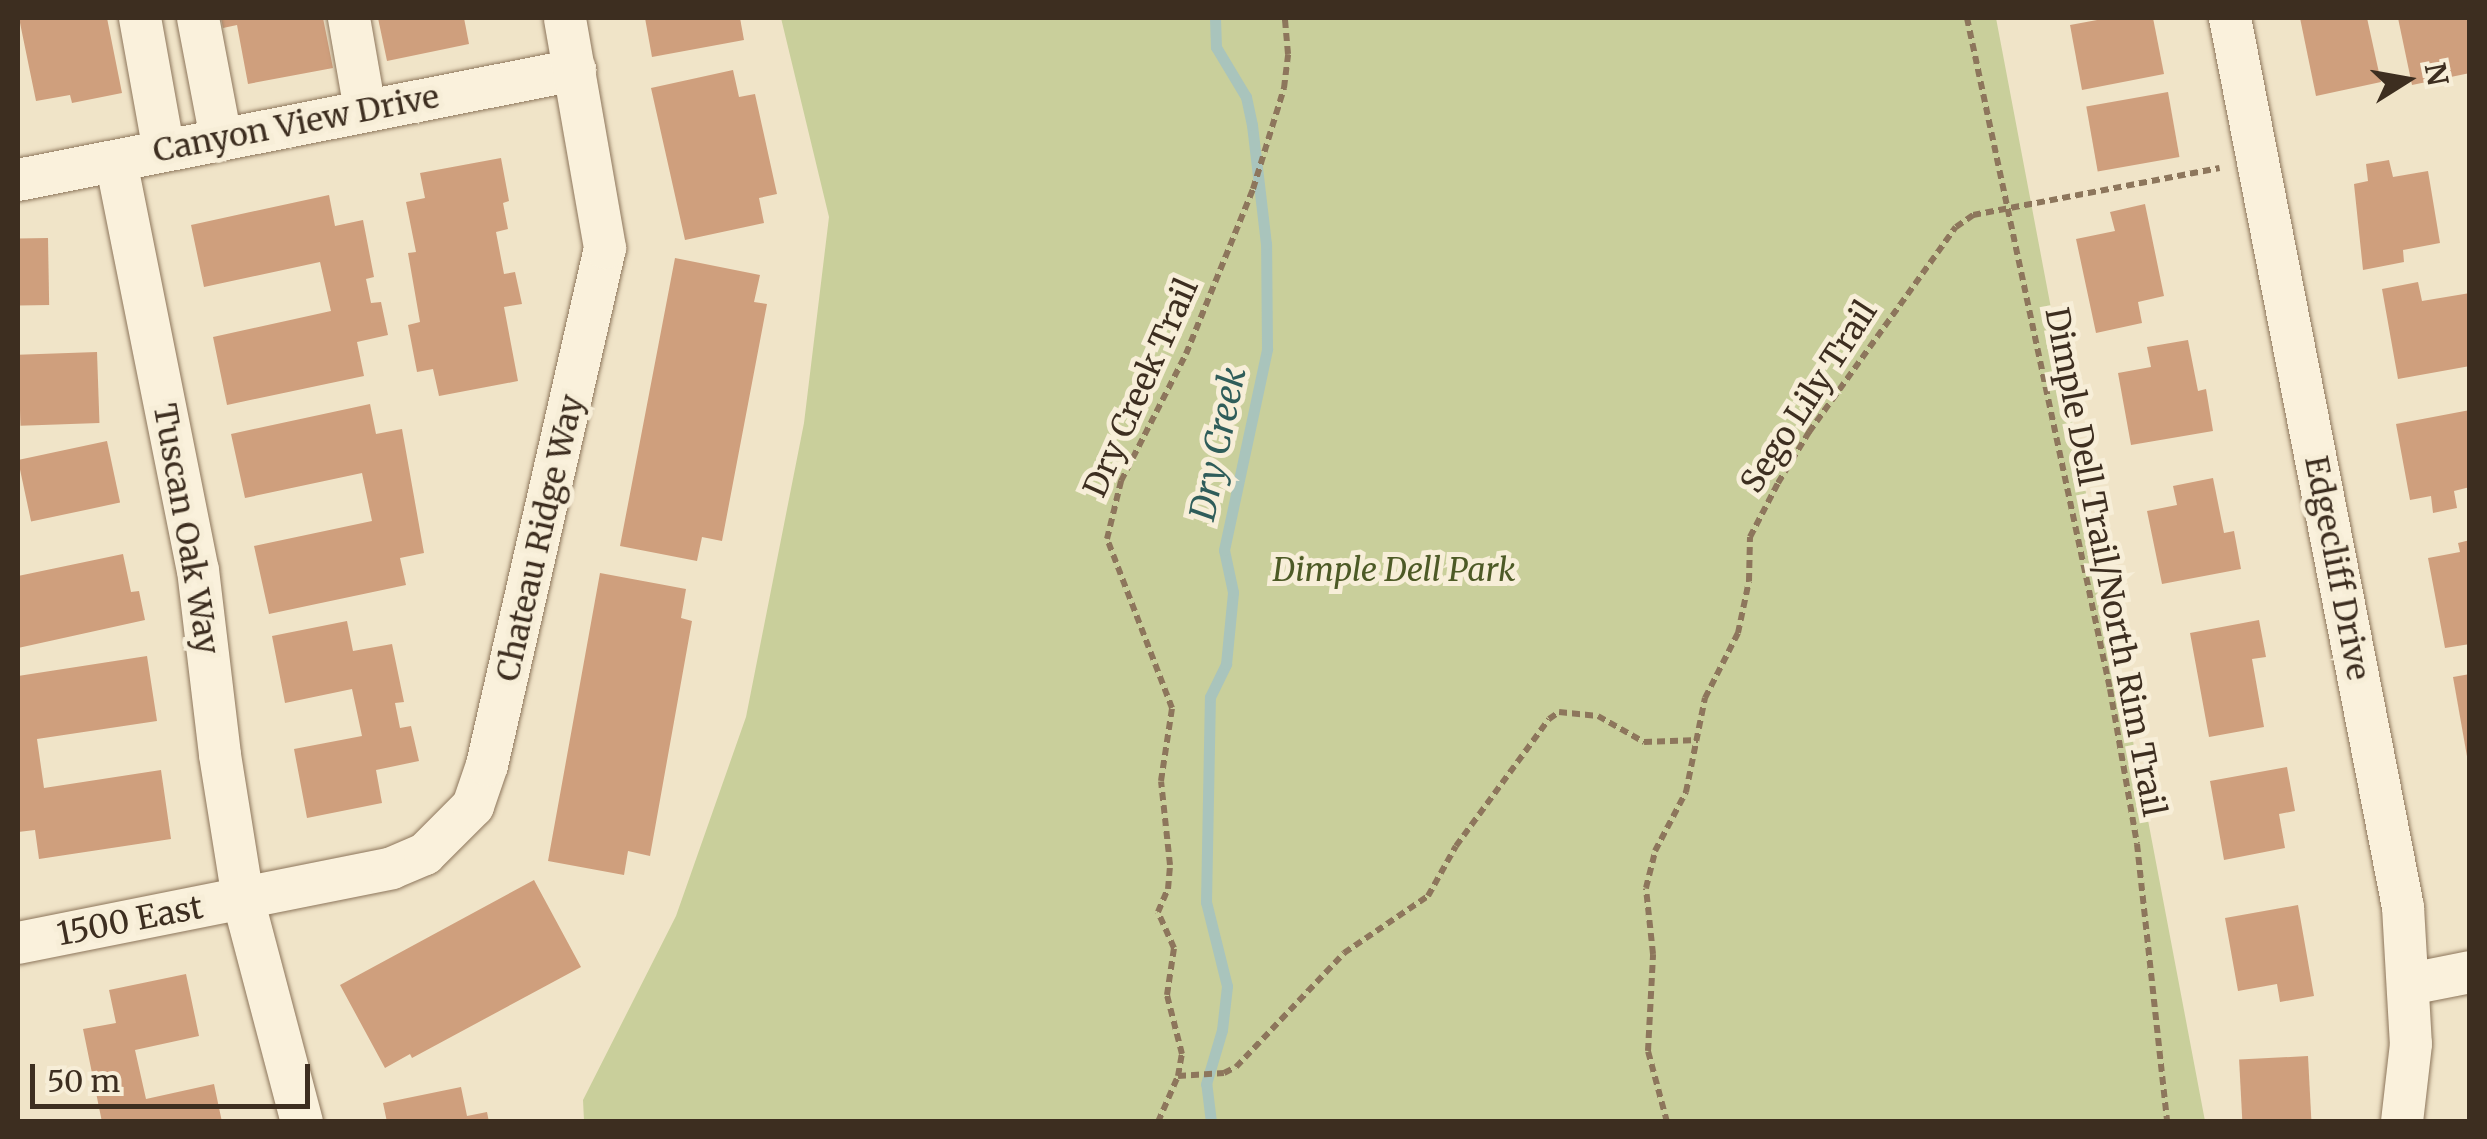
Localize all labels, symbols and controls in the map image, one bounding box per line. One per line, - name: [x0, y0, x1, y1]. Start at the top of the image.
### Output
- north arrow: [2357, 30, 2457, 130]
- text: N: [2417, 60, 2456, 89]
- street label: Canyon View Drive: [150, 77, 442, 171]
- street label: Dry Creek Trail: [1076, 273, 1206, 503]
- street label: Sego Lily Trail: [1733, 294, 1885, 500]
- street label: Dimple Dell Trail/North Rim Trail: [2037, 304, 2173, 820]
- water label: Dry Creek: [1181, 363, 1255, 525]
- street label: Chateau Ridge Way: [488, 391, 592, 685]
- street label: Tuscan Oak Way: [145, 401, 227, 657]
- street label: Edgecliff Drive: [2296, 453, 2378, 683]
- park label: Dimple Dell Park: [1273, 551, 1515, 589]
- street label: 1500 East: [54, 888, 206, 954]
- scale bar: [35, 1044, 315, 1106]
- text: 50 m: [47, 1062, 120, 1100]

